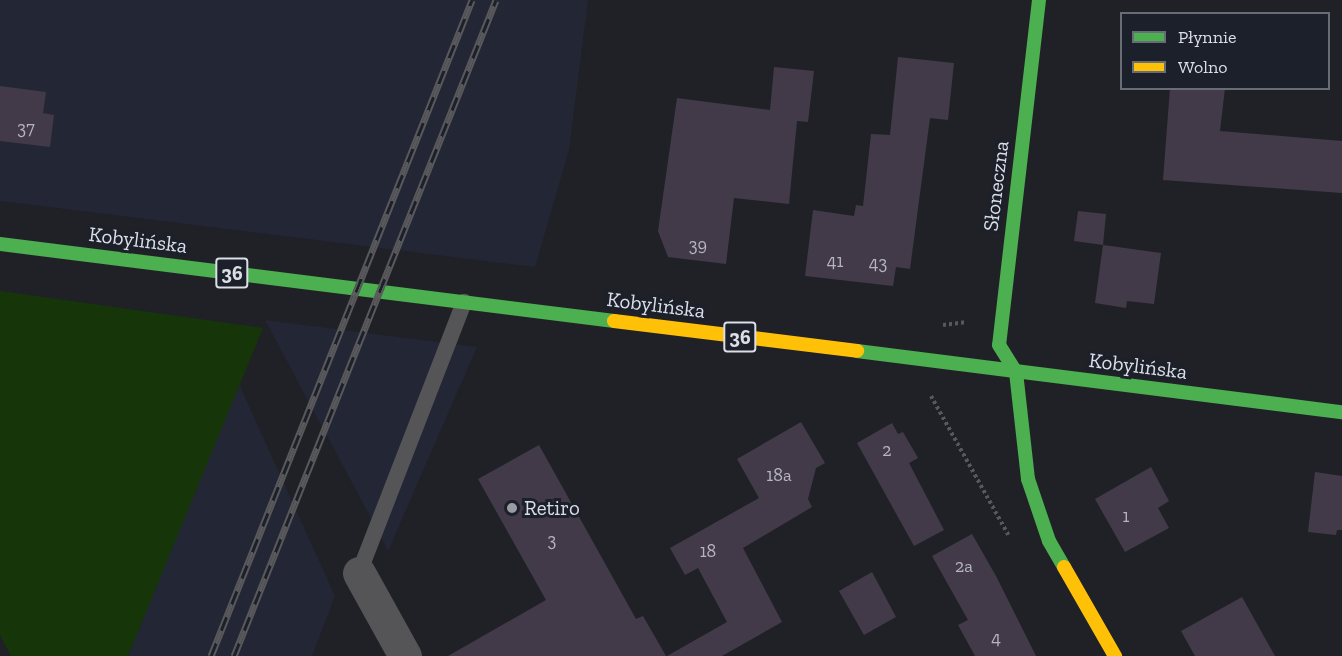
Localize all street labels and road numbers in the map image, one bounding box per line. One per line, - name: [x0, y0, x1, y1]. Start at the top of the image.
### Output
- street label: Słoneczna: [978, 139, 1014, 233]
- street label: Kobylińska: [87, 221, 189, 259]
- road number: 36: [214, 256, 250, 290]
- street label: Kobylińska: [605, 286, 707, 324]
- road number: 36: [722, 320, 758, 354]
- street label: Kobylińska: [1087, 347, 1189, 385]

